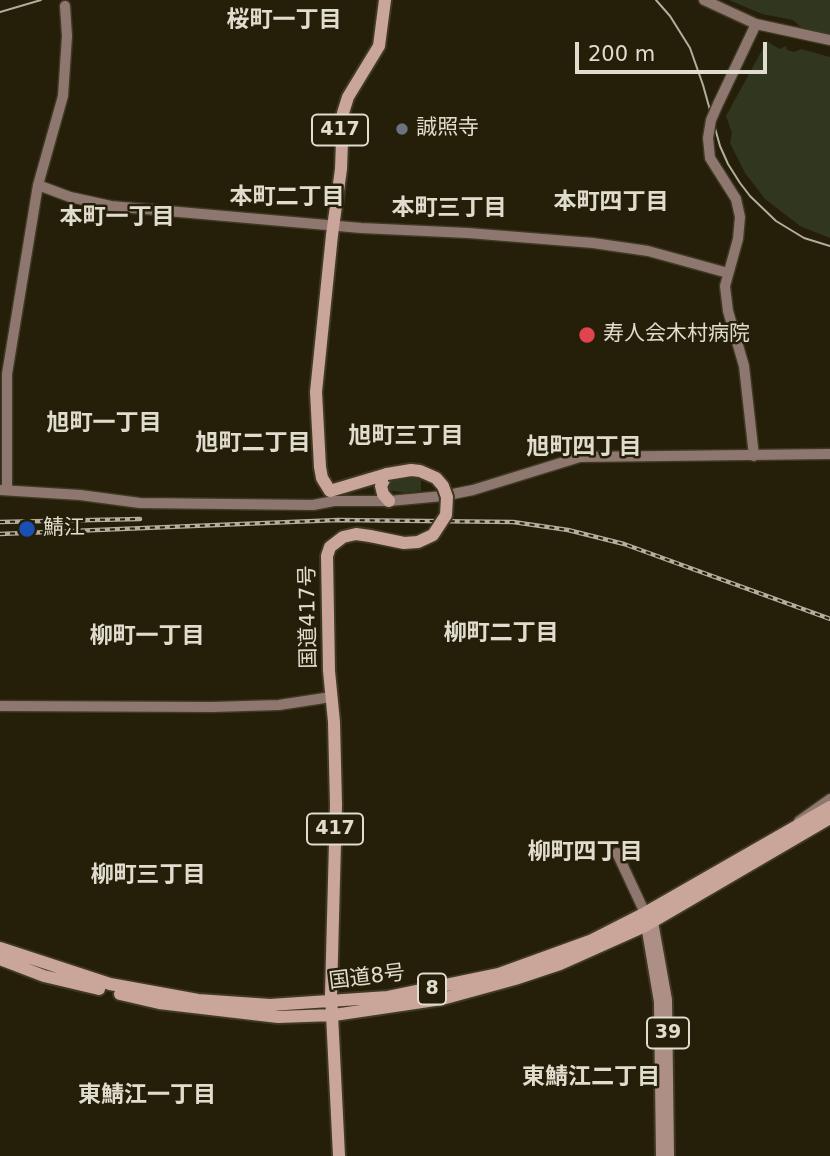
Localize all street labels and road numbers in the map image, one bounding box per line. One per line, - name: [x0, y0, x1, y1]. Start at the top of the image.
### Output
- road number: 417: [312, 114, 368, 146]
- street label: 国道417号: [296, 565, 322, 669]
- road number: 417: [307, 814, 363, 844]
- street label: 国道8号: [328, 961, 406, 995]
- road number: 8: [418, 973, 446, 1004]
- road number: 39: [647, 1018, 689, 1049]

